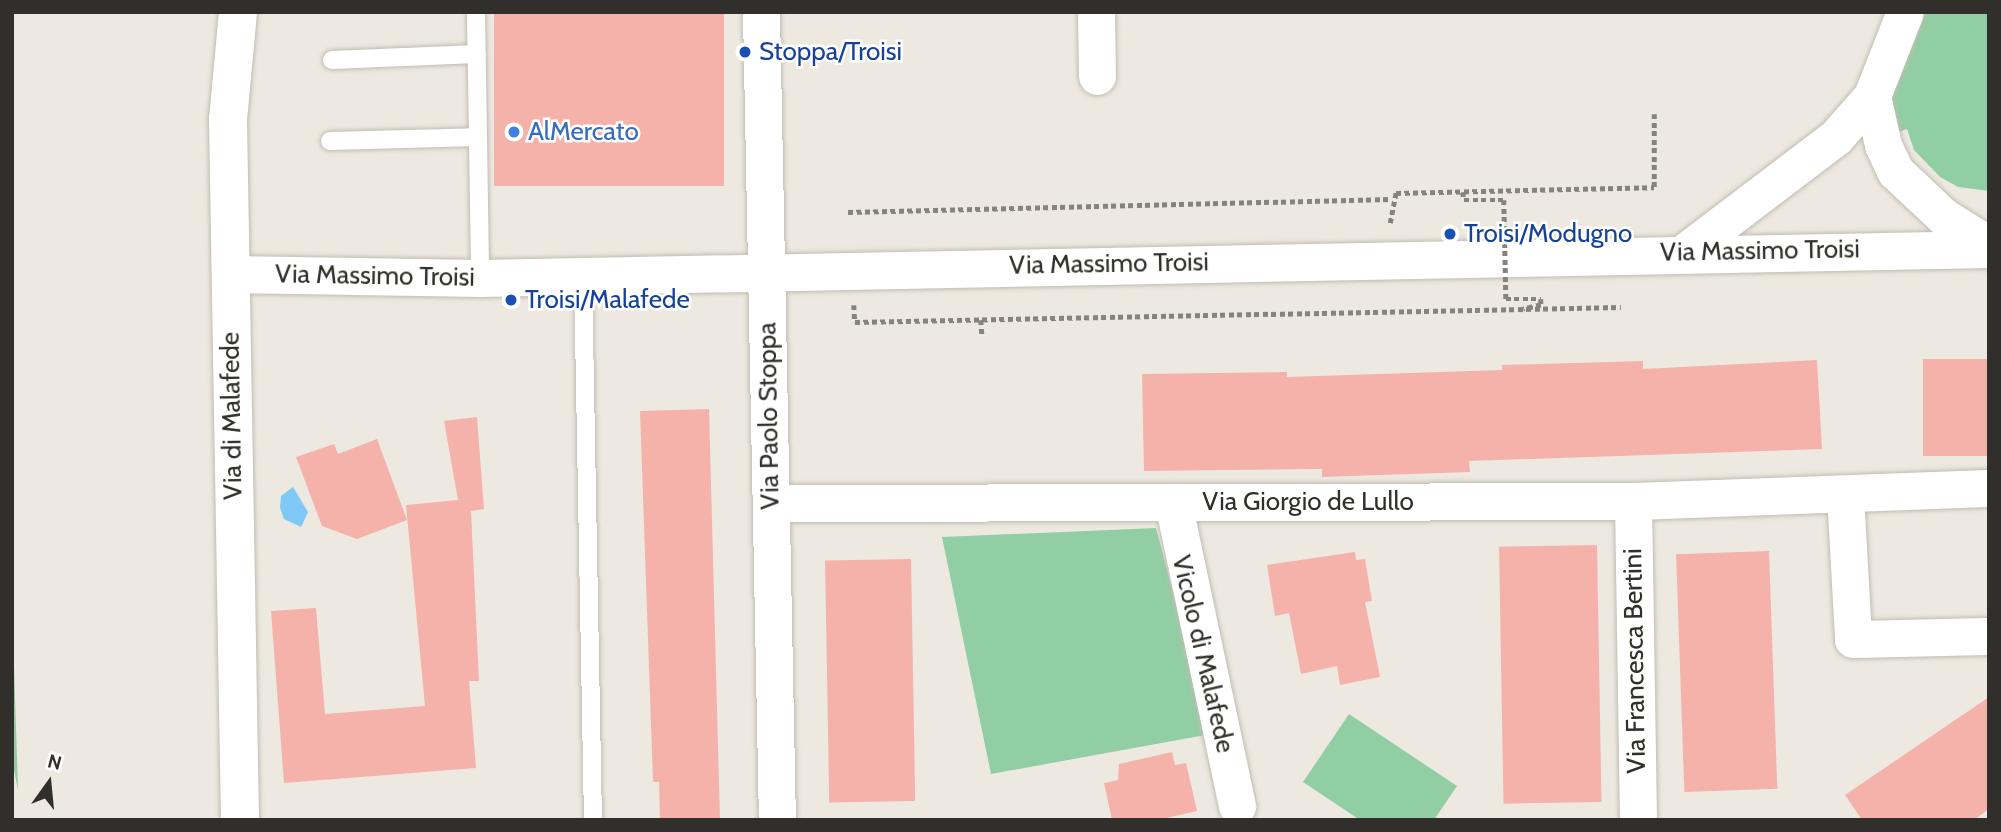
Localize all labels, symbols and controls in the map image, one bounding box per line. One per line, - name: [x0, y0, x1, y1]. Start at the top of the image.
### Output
- place label: Stoppa/Troisi: [759, 36, 902, 68]
- marker: Stoppa/Troisi: [737, 44, 753, 60]
- place label: AlMercato: [528, 116, 639, 148]
- marker: AlMercato: [506, 124, 522, 140]
- place label: Troisi/Modugno: [1464, 218, 1632, 250]
- marker: Troisi/Modugno: [1442, 226, 1458, 242]
- street label: Via Massimo Troisi: [1660, 234, 1860, 268]
- street label: Via Massimo Troisi: [1009, 247, 1209, 281]
- street label: Via Massimo Troisi: [275, 259, 475, 293]
- place label: Troisi/Malafede: [525, 284, 690, 316]
- marker: Troisi/Malafede: [503, 292, 519, 308]
- street label: Via Paolo Stoppa: [752, 322, 786, 510]
- street label: Via di Malafede: [215, 332, 249, 500]
- street label: Via Giorgio de Lullo: [1202, 486, 1414, 518]
- street label: Via Francesca Bertini: [1617, 548, 1653, 774]
- street label: Vicolo di Malafede: [1165, 552, 1241, 756]
- north arrow: [14, 748, 84, 818]
- text: N: [45, 749, 64, 775]

